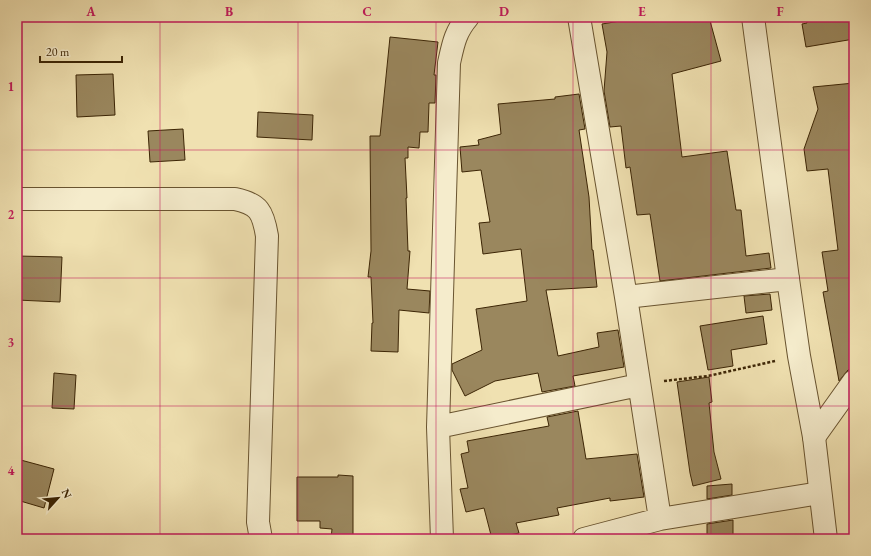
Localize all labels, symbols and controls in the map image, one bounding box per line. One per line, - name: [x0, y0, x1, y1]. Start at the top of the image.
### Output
- text: A: [85, 3, 96, 20]
- text: B: [225, 3, 233, 20]
- text: C: [362, 3, 372, 20]
- text: D: [499, 3, 509, 20]
- text: E: [638, 3, 646, 20]
- text: F: [776, 3, 784, 20]
- scale bar: [40, 38, 122, 64]
- text: 20 m: [46, 44, 70, 60]
- text: 1: [8, 78, 15, 95]
- text: 2: [8, 206, 15, 223]
- text: 3: [8, 334, 15, 351]
- text: 4: [8, 462, 15, 479]
- north arrow: [38, 478, 78, 518]
- text: N: [59, 486, 75, 501]

